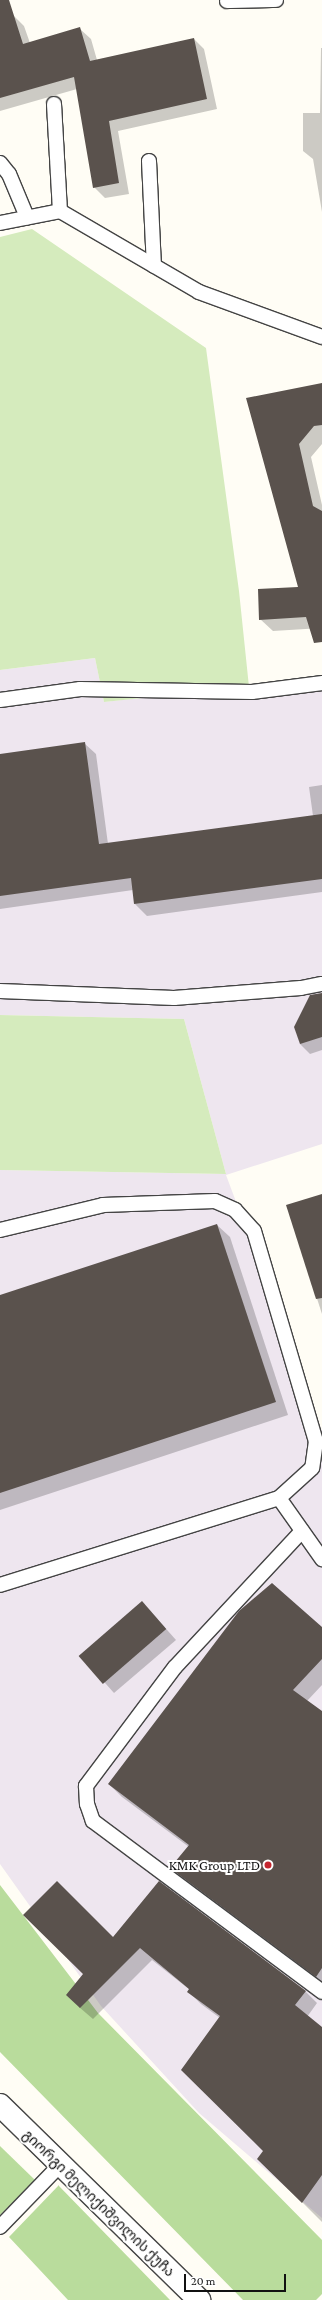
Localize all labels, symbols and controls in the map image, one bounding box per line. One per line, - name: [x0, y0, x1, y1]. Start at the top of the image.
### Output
- place label: KMK Group LTD: [169, 1857, 260, 1873]
- marker: KMK Group LTD: [263, 1860, 273, 1870]
- street label: გიორგი მელიქიშვილის ქუჩა: [20, 2126, 178, 2280]
- scale bar: [186, 2266, 288, 2292]
- text: 20 m: [191, 2274, 215, 2288]

